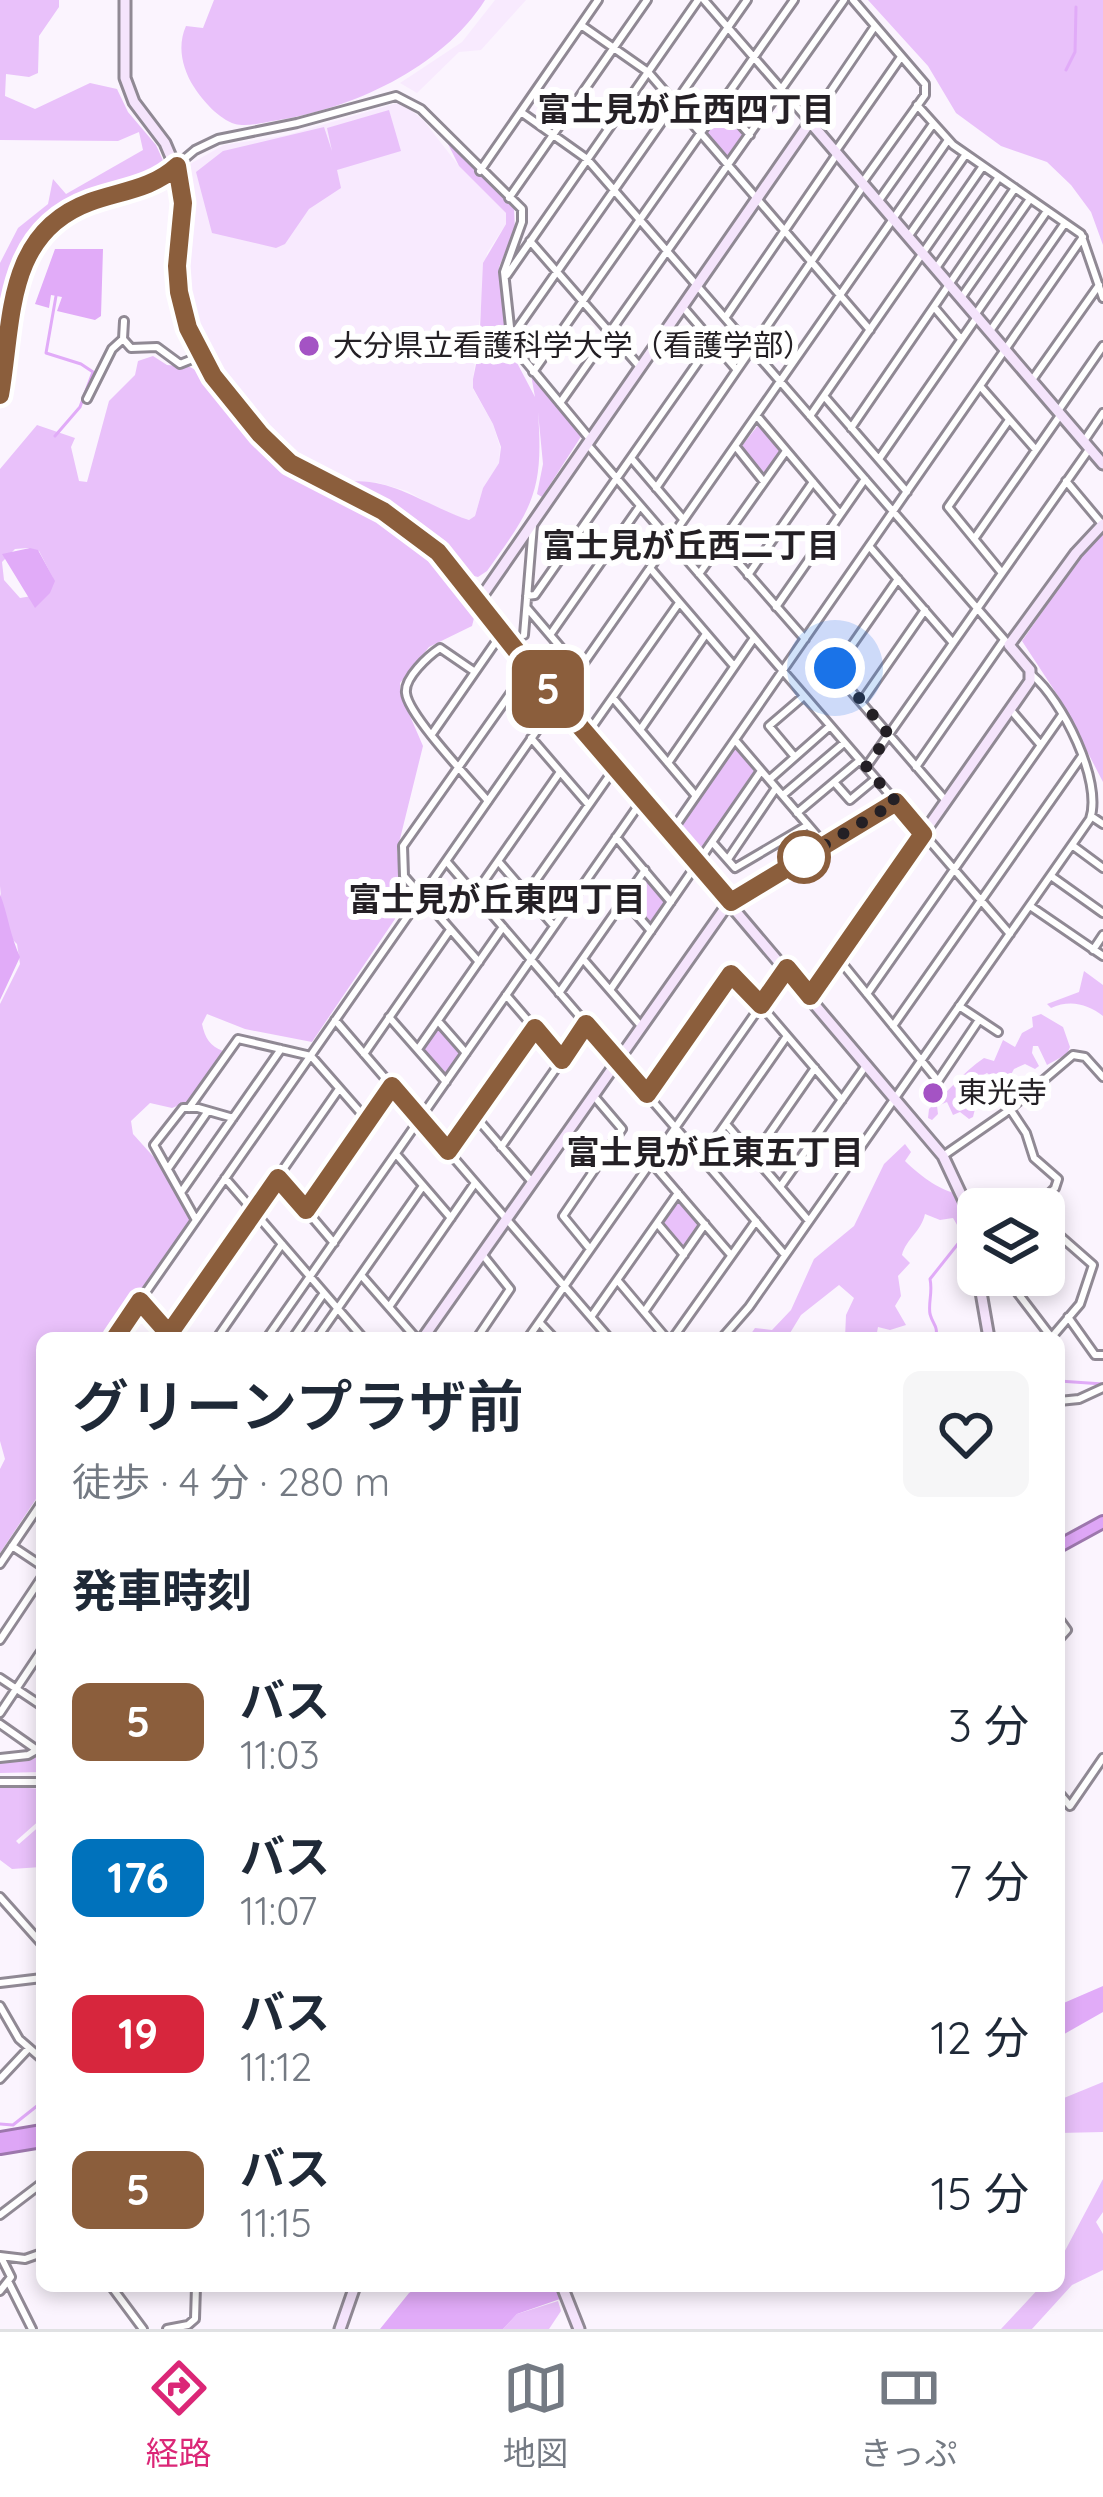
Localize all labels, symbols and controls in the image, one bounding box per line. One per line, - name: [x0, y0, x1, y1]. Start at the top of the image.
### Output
- district label: 富士見が丘西四丁目: [538, 88, 835, 129]
- place label: 大分県立看護科学大学（看護学部）: [333, 326, 813, 364]
- marker: 大分県立看護科学大学（看護学部）: [296, 333, 322, 359]
- district label: 富士見が丘西二丁目: [543, 524, 840, 565]
- your location: [805, 638, 865, 698]
- line badge: 5: [509, 650, 587, 728]
- text: 5: [536, 662, 560, 715]
- unlabelled marker: [779, 832, 829, 882]
- district label: 富士見が丘東四丁目: [349, 878, 646, 919]
- place label: 東光寺: [957, 1073, 1047, 1111]
- marker: 東光寺: [920, 1080, 946, 1106]
- district label: 富士見が丘東五丁目: [567, 1131, 864, 1172]
- map controls: [957, 1188, 1065, 1296]
- button: layers: [957, 1188, 1065, 1296]
- text: グリーンプラザ前: [72, 1370, 523, 1441]
- button: heart: [903, 1371, 1029, 1497]
- text: 徒歩 · 4 分 · 280 m: [72, 1457, 390, 1506]
- text: 発車時刻: [72, 1562, 252, 1618]
- text: バス: [240, 1672, 330, 1728]
- text: 5: [126, 1695, 150, 1748]
- text: 3 分: [948, 1697, 1029, 1753]
- text: 11:03: [240, 1730, 320, 1779]
- text: バス: [240, 1828, 330, 1884]
- text: 176: [107, 1851, 169, 1904]
- text: 7 分: [949, 1853, 1029, 1909]
- text: 11:07: [240, 1886, 317, 1935]
- text: バス: [240, 1984, 330, 2040]
- text: 19: [118, 2007, 158, 2060]
- text: 12 分: [930, 2009, 1029, 2065]
- text: 11:12: [240, 2042, 312, 2091]
- text: バス: [240, 2140, 330, 2196]
- text: 5: [126, 2163, 150, 2216]
- text: 15 分: [931, 2165, 1029, 2221]
- text: 11:15: [240, 2198, 312, 2247]
- tab: 経路: [146, 2355, 212, 2475]
- tab: 地図: [503, 2355, 569, 2475]
- tab: きっぷ: [860, 2355, 957, 2475]

